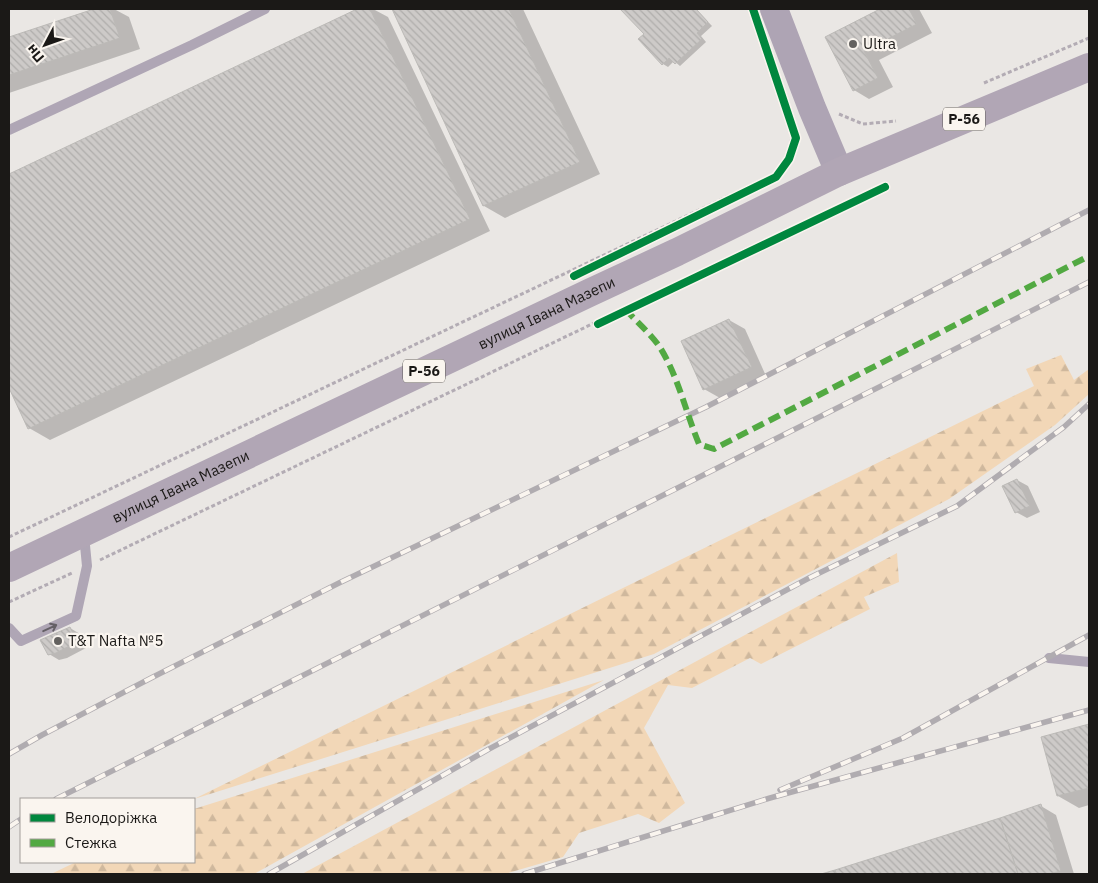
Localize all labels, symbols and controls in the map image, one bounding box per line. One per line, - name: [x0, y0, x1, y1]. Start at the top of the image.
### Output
- north arrow: [20, 20, 70, 70]
- place label: Ultra: [863, 34, 896, 53]
- marker: Ultra: [847, 38, 859, 50]
- text: Пн: [22, 41, 48, 66]
- road number: Р-56: [943, 108, 985, 130]
- street label: вулиця Івана Мазепи: [475, 272, 618, 353]
- road number: Р-56: [403, 360, 445, 382]
- street label: вулиця Івана Мазепи: [109, 446, 252, 527]
- one-way arrow: [42, 622, 57, 632]
- place label: Т&T Nafta №5: [68, 631, 163, 650]
- marker: Т&T Nafta №5: [52, 635, 64, 647]
- legend: [20, 798, 195, 863]
- text: Велодоріжка: [65, 808, 157, 827]
- text: Стежка: [65, 833, 117, 852]

